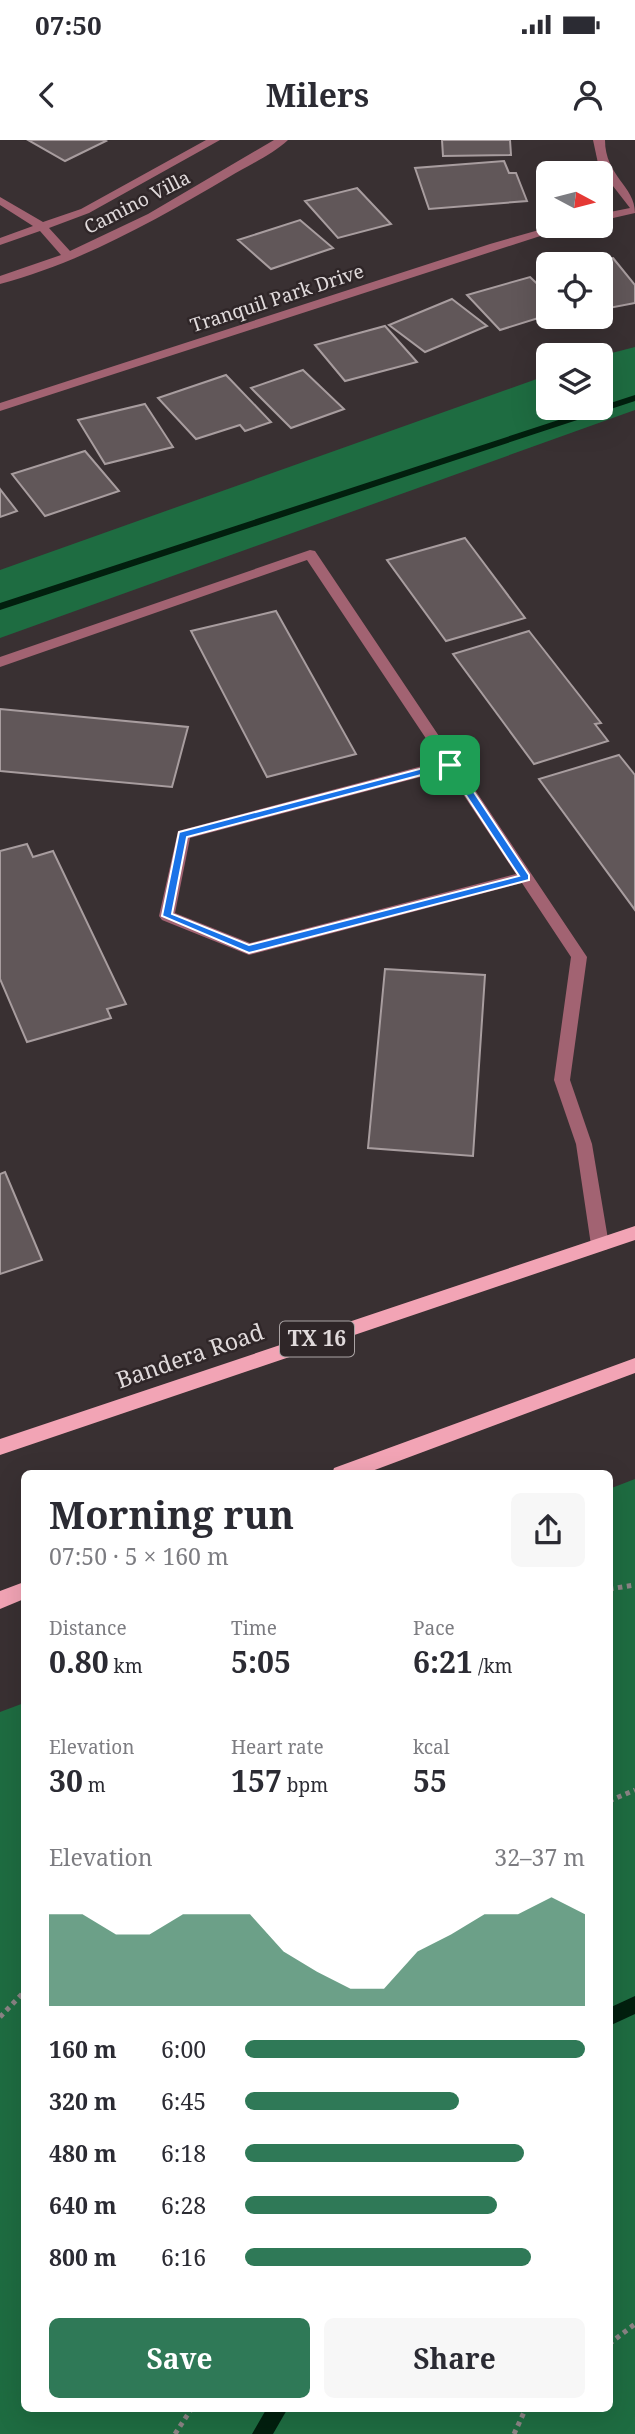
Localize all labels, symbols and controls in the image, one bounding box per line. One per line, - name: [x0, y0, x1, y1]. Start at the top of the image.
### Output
- text: 07:50: [35, 7, 102, 43]
- text: Milers: [266, 73, 369, 116]
- icon: back: [28, 76, 66, 114]
- icon: person: [569, 76, 607, 114]
- north arrow: [536, 161, 612, 238]
- map controls: [536, 161, 613, 420]
- street label: Camino Villa: [79, 164, 195, 240]
- button: locate: [536, 252, 613, 329]
- street label: Tranquil Park Drive: [187, 258, 367, 338]
- button: layers: [536, 343, 613, 420]
- pin: [420, 735, 480, 795]
- icon: arrive: [431, 746, 469, 784]
- street label: Bandera Road: [112, 1315, 268, 1395]
- road number: TX 16: [280, 1322, 354, 1356]
- text: Morning run: [49, 1488, 294, 1540]
- button: share: [511, 1493, 585, 1567]
- text: 07:50 · 5 × 160 m: [49, 1540, 229, 1572]
- text: Distance: [49, 1615, 127, 1641]
- text: Time: [231, 1615, 277, 1641]
- text: Pace: [413, 1615, 455, 1641]
- text: 0.80: [49, 1641, 109, 1682]
- text: 5:05: [231, 1641, 291, 1682]
- text: 6:21: [413, 1641, 473, 1682]
- text: km: [109, 1653, 143, 1679]
- text: /km: [473, 1653, 512, 1679]
- text: Elevation: [49, 1734, 135, 1760]
- text: Heart rate: [231, 1734, 324, 1760]
- text: kcal: [413, 1734, 450, 1760]
- text: 30: [49, 1760, 83, 1801]
- text: 157: [231, 1760, 282, 1801]
- text: 55: [413, 1760, 447, 1801]
- text: m: [83, 1772, 106, 1798]
- text: bpm: [282, 1772, 328, 1798]
- text: Elevation: [49, 1841, 153, 1873]
- text: 32–37 m: [494, 1841, 585, 1873]
- text: 160 m: [49, 2033, 117, 2065]
- text: 6:00: [161, 2033, 206, 2065]
- text: 320 m: [49, 2085, 117, 2117]
- text: 6:45: [161, 2085, 206, 2117]
- text: 480 m: [49, 2137, 117, 2169]
- text: 6:18: [161, 2137, 206, 2169]
- text: 640 m: [49, 2189, 117, 2221]
- text: 6:28: [161, 2189, 206, 2221]
- text: 800 m: [49, 2241, 117, 2273]
- text: 6:16: [161, 2241, 206, 2273]
- button: Save: [49, 2318, 310, 2398]
- button: Share: [324, 2318, 585, 2398]

